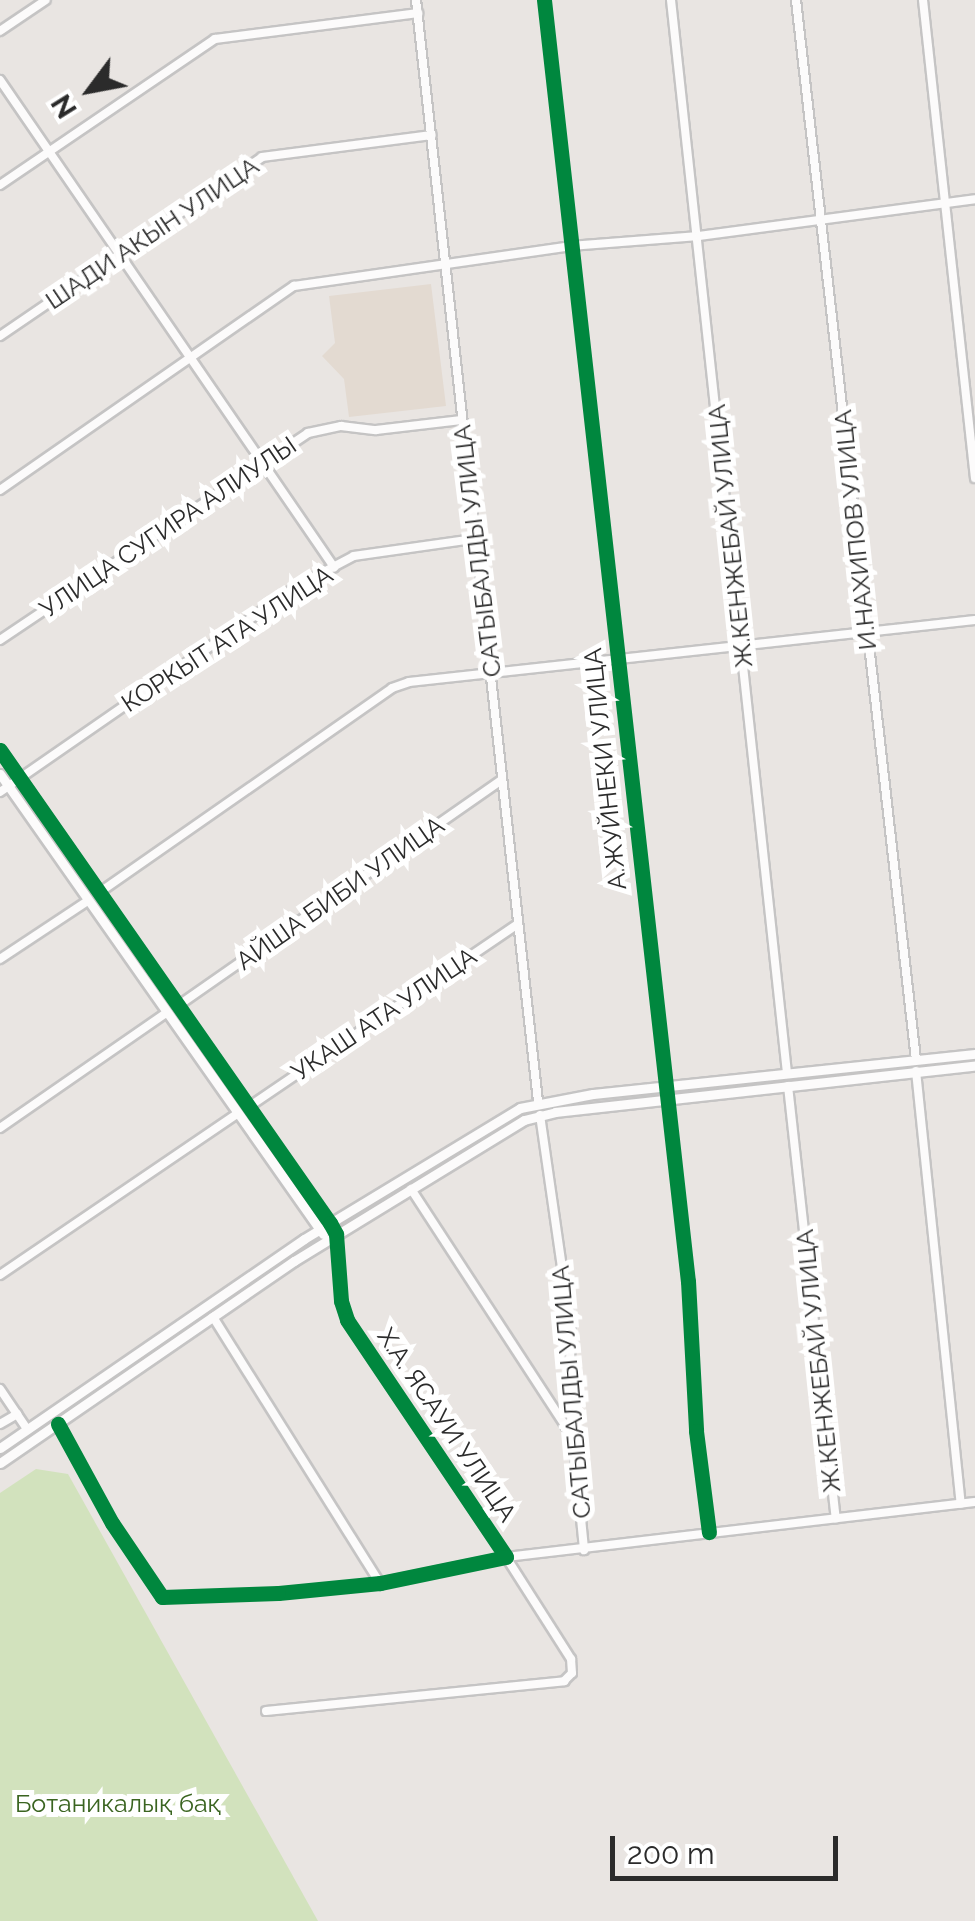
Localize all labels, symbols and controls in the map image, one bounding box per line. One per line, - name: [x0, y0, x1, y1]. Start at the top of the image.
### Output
- north arrow: [40, 40, 140, 140]
- text: N: [44, 88, 84, 124]
- street label: ШАДИ АКЫН УЛИЦА: [39, 150, 265, 316]
- street label: Ж.КЕНЖЕБАЙ УЛИЦА: [701, 403, 759, 669]
- street label: И.НАХИПОВ УЛИЦА: [827, 408, 883, 652]
- street label: САТЫБАЛДЫ УЛИЦА: [447, 423, 507, 679]
- street label: УЛИЦА СУГИРА АЛИУЛЫ: [33, 429, 303, 625]
- street label: КОРКЫТ АТА УЛИЦА: [115, 559, 339, 719]
- street label: А.ЖУЙНЕКИ УЛИЦА: [577, 646, 633, 892]
- street label: АЙША БИБИ УЛИЦА: [230, 810, 450, 976]
- street label: УКАШ АТА УЛИЦА: [285, 941, 483, 1087]
- street label: Ж.КЕНЖЕБАЙ УЛИЦА: [789, 1228, 847, 1494]
- street label: САТЫБАЛДЫ УЛИЦА: [545, 1264, 597, 1520]
- street label: Х.А. ЯСАУИ УЛИЦА: [371, 1323, 523, 1527]
- park label: Ботаникалық бақ: [15, 1788, 221, 1818]
- scale bar: [615, 1816, 842, 1878]
- text: 200 m: [627, 1836, 715, 1871]

